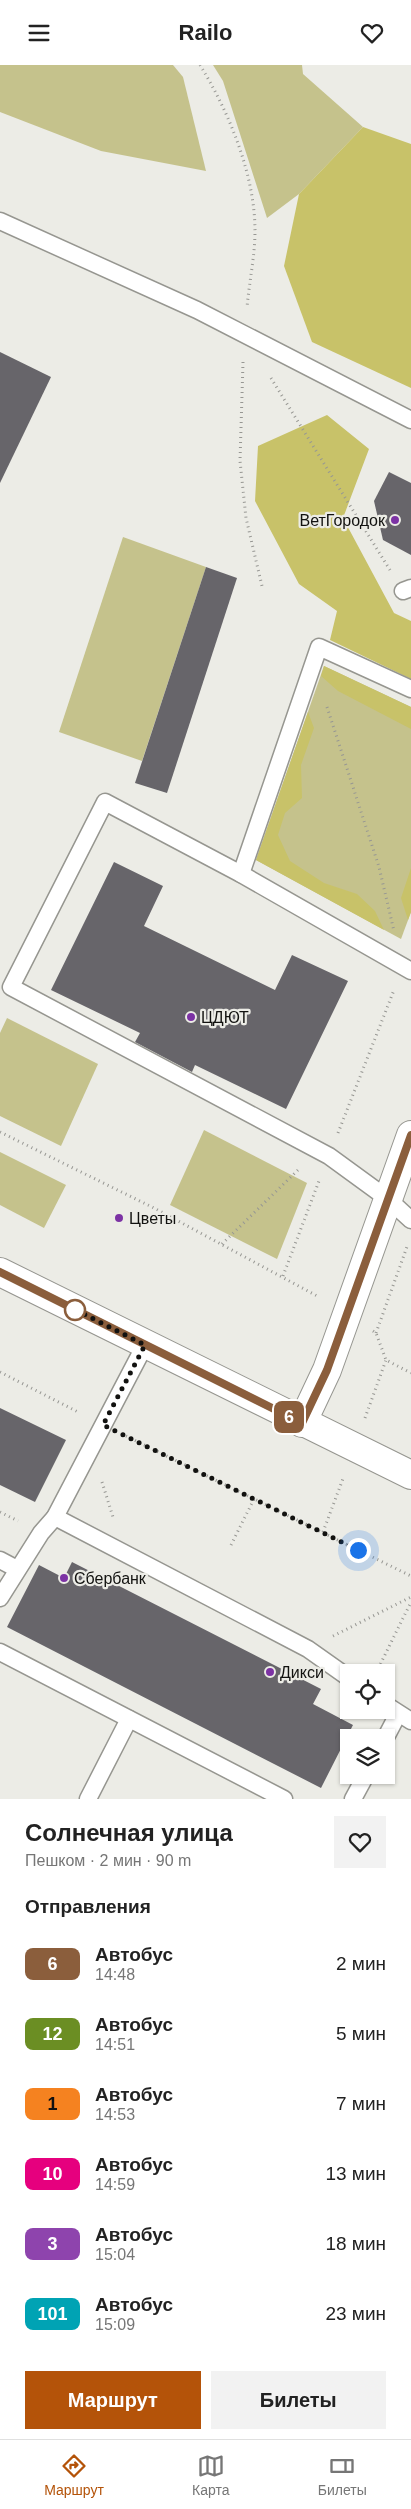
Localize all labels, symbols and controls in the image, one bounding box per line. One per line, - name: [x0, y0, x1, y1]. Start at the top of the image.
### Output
- icon: menu: [25, 19, 53, 47]
- icon: heart: [358, 19, 386, 47]
- text: Railo: [179, 20, 232, 45]
- place label: ВетГородок: [299, 512, 386, 529]
- marker: ВетГородок: [389, 514, 401, 526]
- place label: ЦДЮТ: [201, 1009, 249, 1026]
- marker: ЦДЮТ: [185, 1011, 197, 1023]
- place label: Цветы: [129, 1210, 176, 1227]
- marker: Цветы: [113, 1212, 125, 1224]
- unlabelled marker: [64, 1299, 86, 1321]
- line badge: 6: [273, 1401, 305, 1433]
- text: 6: [284, 1407, 294, 1427]
- your location: [346, 1538, 371, 1563]
- place label: Сбербанк: [74, 1570, 147, 1587]
- marker: Сбербанк: [58, 1572, 70, 1584]
- place label: Дикси: [280, 1664, 324, 1681]
- map controls: [340, 1664, 395, 1784]
- button: locate: [340, 1664, 395, 1719]
- marker: Дикси: [264, 1666, 276, 1678]
- button: layers: [340, 1729, 395, 1784]
- button: heart: [334, 1816, 386, 1868]
- text: Солнечная улица: [25, 1819, 233, 1846]
- text: Пешком · 2 мин · 90 m: [25, 1852, 191, 1869]
- text: Отправления: [25, 1896, 151, 1917]
- text: Автобус: [95, 1944, 173, 1965]
- text: 2 мин: [336, 1953, 386, 1974]
- text: 6: [47, 1954, 58, 1974]
- text: 14:48: [95, 1966, 135, 1983]
- text: Автобус: [95, 2014, 173, 2035]
- text: 5 мин: [336, 2023, 386, 2044]
- text: 12: [42, 2024, 63, 2044]
- text: 14:51: [95, 2036, 135, 2053]
- text: Автобус: [95, 2084, 173, 2105]
- text: 7 мин: [336, 2093, 386, 2114]
- text: 1: [47, 2094, 58, 2114]
- text: 14:53: [95, 2106, 135, 2123]
- text: Автобус: [95, 2154, 173, 2175]
- text: 13 мин: [325, 2163, 386, 2184]
- text: 10: [42, 2164, 63, 2184]
- text: 14:59: [95, 2176, 135, 2193]
- text: Автобус: [95, 2224, 173, 2245]
- text: 18 мин: [325, 2233, 386, 2254]
- text: 3: [47, 2234, 58, 2254]
- text: 15:04: [95, 2246, 135, 2263]
- text: Автобус: [95, 2294, 173, 2315]
- text: 23 мин: [325, 2303, 386, 2324]
- text: 101: [37, 2304, 68, 2324]
- text: 15:09: [95, 2316, 135, 2333]
- button: Маршрут: [25, 2371, 201, 2429]
- button: Билеты: [211, 2371, 386, 2429]
- tab: Маршрут: [44, 2452, 104, 2498]
- tab: Карта: [192, 2452, 230, 2498]
- tab: Билеты: [318, 2452, 367, 2498]

